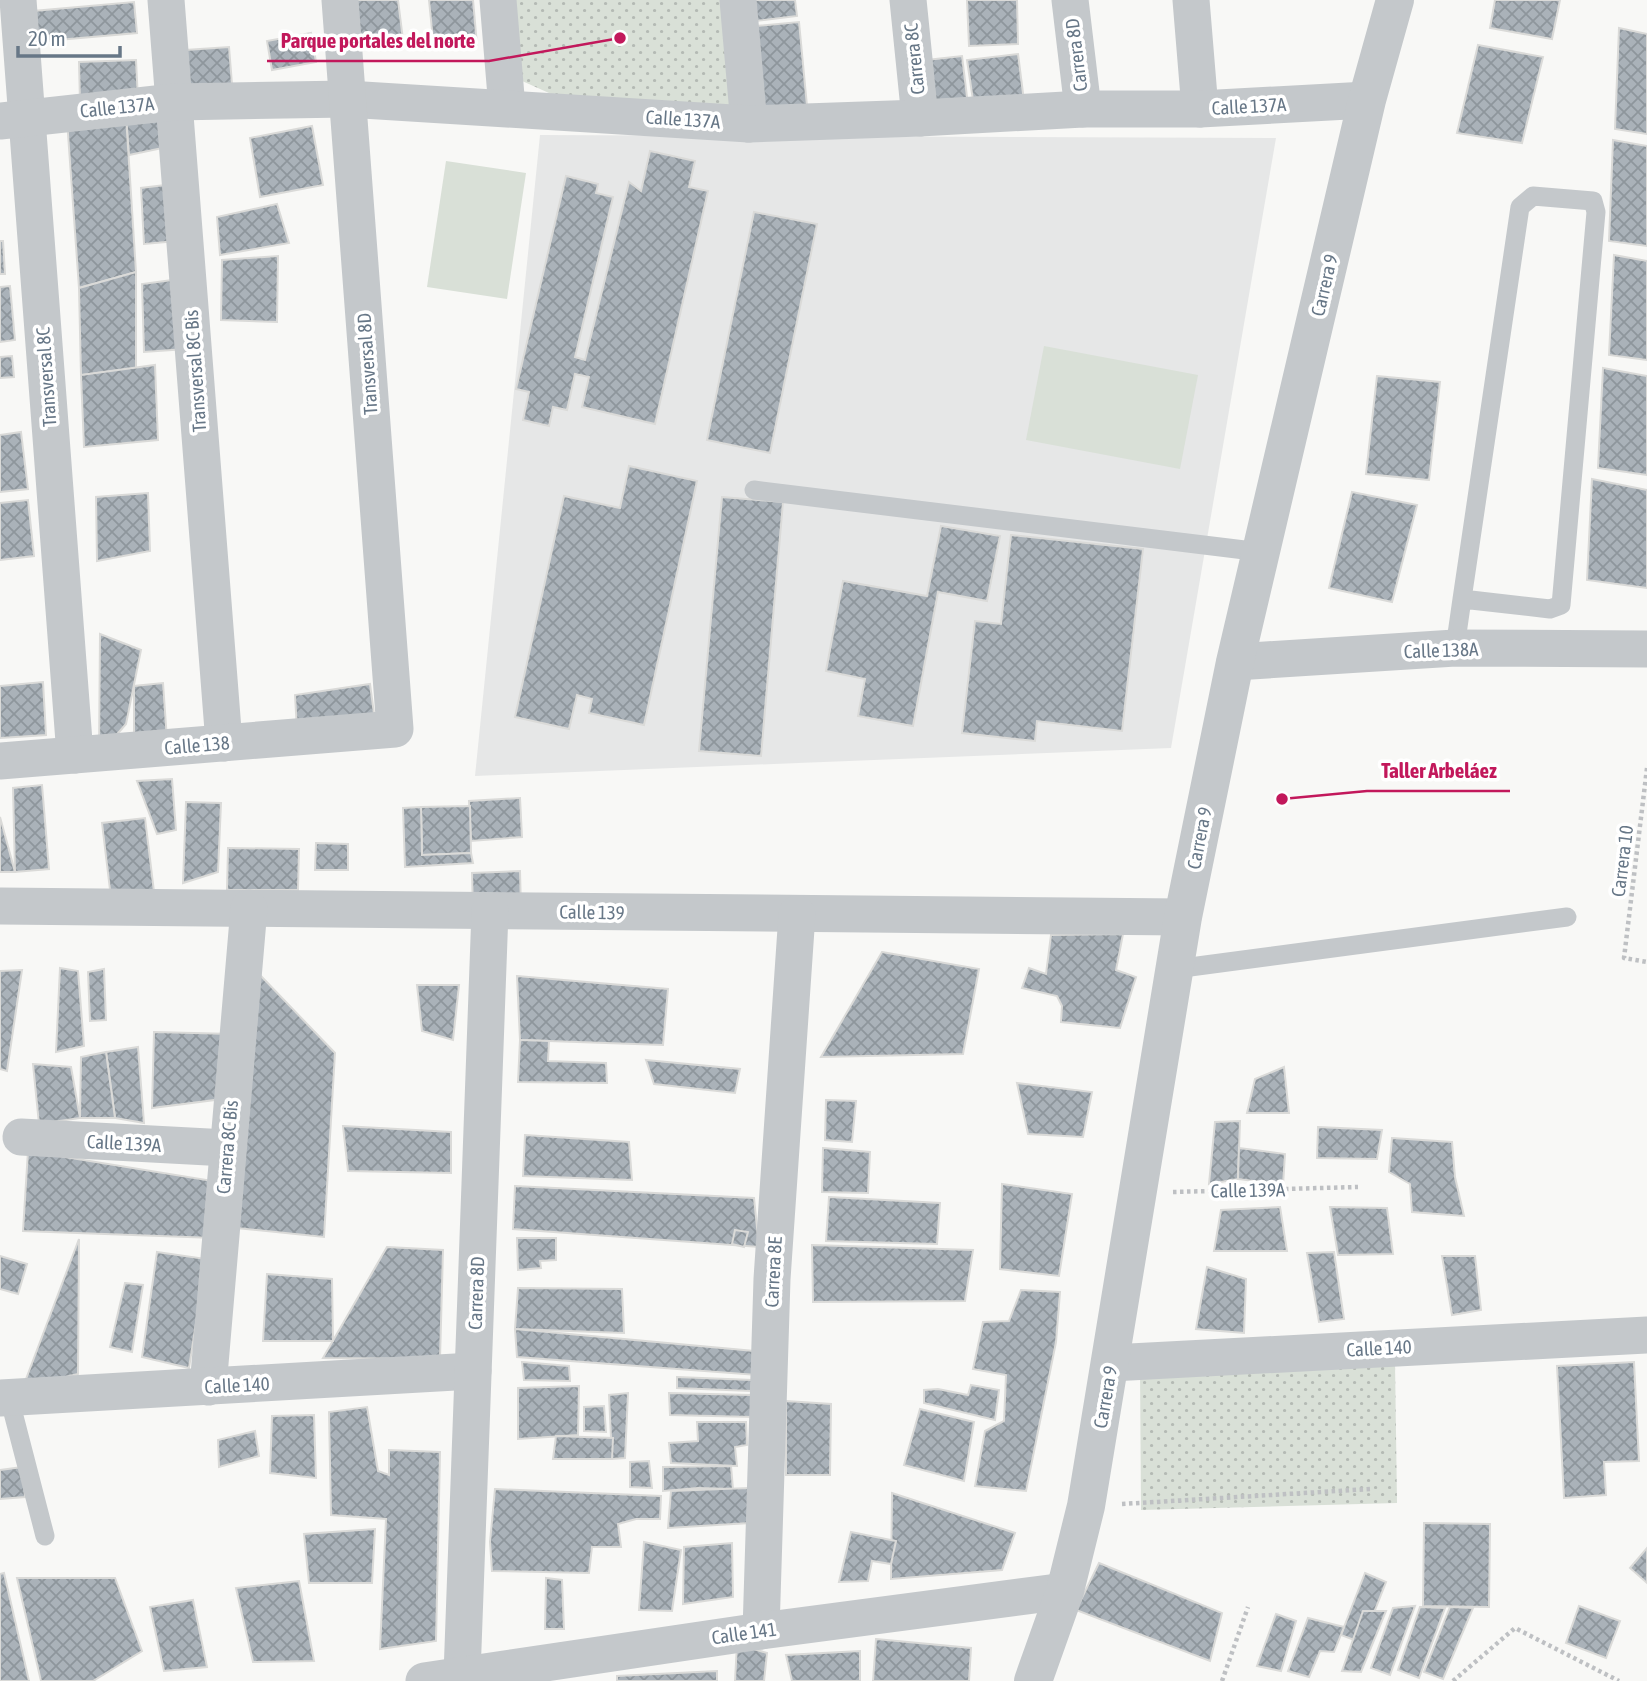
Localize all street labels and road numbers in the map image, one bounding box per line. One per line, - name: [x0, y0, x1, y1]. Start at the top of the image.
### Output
- street label: Carrera 8D: [1061, 17, 1091, 93]
- street label: Carrera 8C: [899, 22, 929, 96]
- street label: Calle 137A: [79, 92, 156, 122]
- street label: Calle 137A: [1211, 93, 1288, 119]
- street label: Calle 137A: [645, 105, 722, 133]
- street label: Carrera 9: [1306, 252, 1342, 318]
- street label: Transversal 8C Bis: [180, 309, 210, 433]
- street label: Transversal 8D: [352, 312, 382, 416]
- street label: Transversal 8C: [32, 326, 60, 428]
- street label: Calle 138A: [1403, 638, 1479, 662]
- street label: Calle 138: [164, 731, 231, 759]
- street label: Carrera 9: [1182, 805, 1216, 871]
- street label: Carrera 10: [1607, 824, 1637, 898]
- street label: Calle 139: [559, 900, 625, 924]
- street label: Carrera 8C Bis: [212, 1099, 242, 1195]
- street label: Calle 139A: [86, 1130, 163, 1156]
- street label: Calle 139A: [1211, 1178, 1286, 1202]
- street label: Carrera 8E: [760, 1236, 786, 1308]
- street label: Carrera 8D: [464, 1256, 488, 1330]
- street label: Calle 140: [1346, 1335, 1412, 1361]
- street label: Carrera 9: [1089, 1364, 1121, 1430]
- street label: Calle 140: [204, 1372, 270, 1398]
- street label: Calle 141: [710, 1618, 778, 1648]

